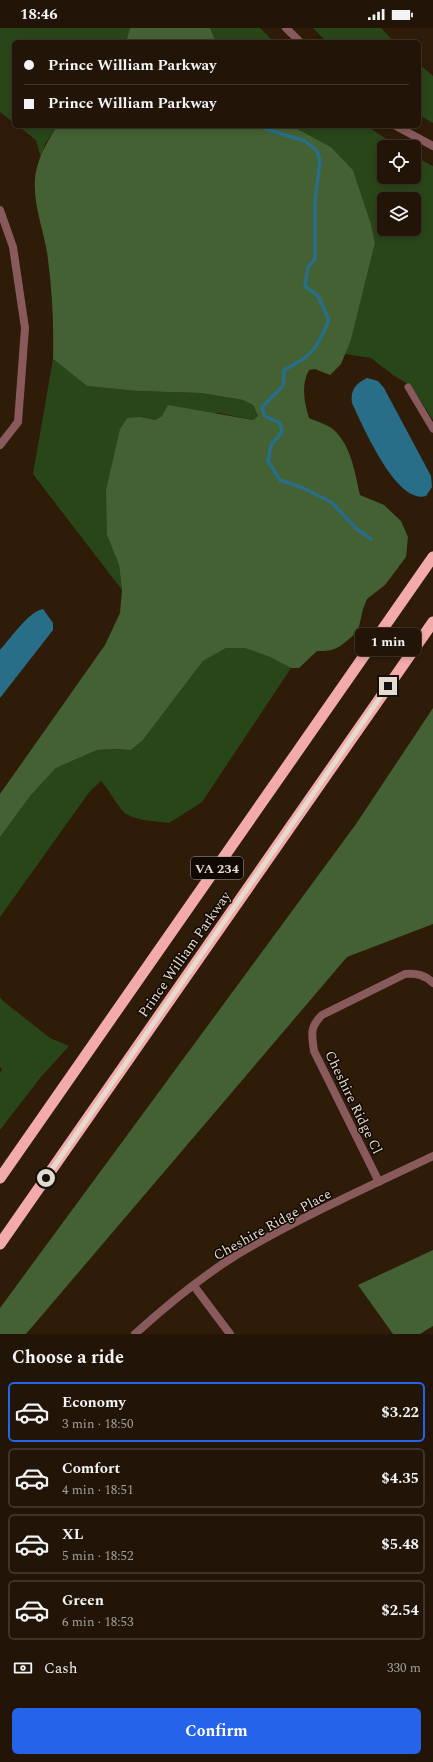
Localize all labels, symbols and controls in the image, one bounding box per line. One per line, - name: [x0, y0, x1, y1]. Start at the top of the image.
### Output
- text: 18:46: [20, 3, 58, 26]
- text: Prince William Parkway: [48, 54, 216, 77]
- text: Prince William Parkway: [48, 92, 216, 115]
- map controls: [377, 140, 421, 236]
- button: locate: [377, 140, 421, 184]
- button: layers: [377, 192, 421, 236]
- callout: 1 min: [355, 628, 421, 656]
- text: 1 min: [371, 632, 405, 652]
- route end: [379, 677, 397, 695]
- road number: VA 234: [191, 857, 243, 879]
- street label: Prince William Parkway: [133, 886, 237, 1022]
- street label: Cheshire Ridge Cl: [319, 1047, 388, 1158]
- route start: [37, 1169, 55, 1187]
- street label: Cheshire Ridge Place: [209, 1183, 335, 1266]
- text: Choose a ride: [12, 1344, 124, 1371]
- text: Economy: [62, 1391, 126, 1414]
- icon: car: [14, 1394, 50, 1430]
- text: $3.22: [381, 1401, 419, 1424]
- text: 3 min · 18:50: [62, 1414, 134, 1434]
- text: Comfort: [62, 1457, 120, 1480]
- icon: car: [14, 1460, 50, 1496]
- text: $4.35: [381, 1467, 419, 1490]
- text: 4 min · 18:51: [62, 1480, 134, 1500]
- text: XL: [62, 1523, 83, 1546]
- icon: car: [14, 1526, 50, 1562]
- text: $5.48: [381, 1533, 419, 1556]
- text: 5 min · 18:52: [62, 1546, 134, 1566]
- text: Green: [62, 1589, 104, 1612]
- icon: car: [14, 1592, 50, 1628]
- text: $2.54: [381, 1599, 419, 1622]
- text: 6 min · 18:53: [62, 1612, 134, 1632]
- icon: cash: [12, 1657, 34, 1679]
- text: Cash: [44, 1657, 77, 1680]
- text: 330 m: [387, 1658, 421, 1678]
- button: Confirm: [12, 1708, 421, 1754]

